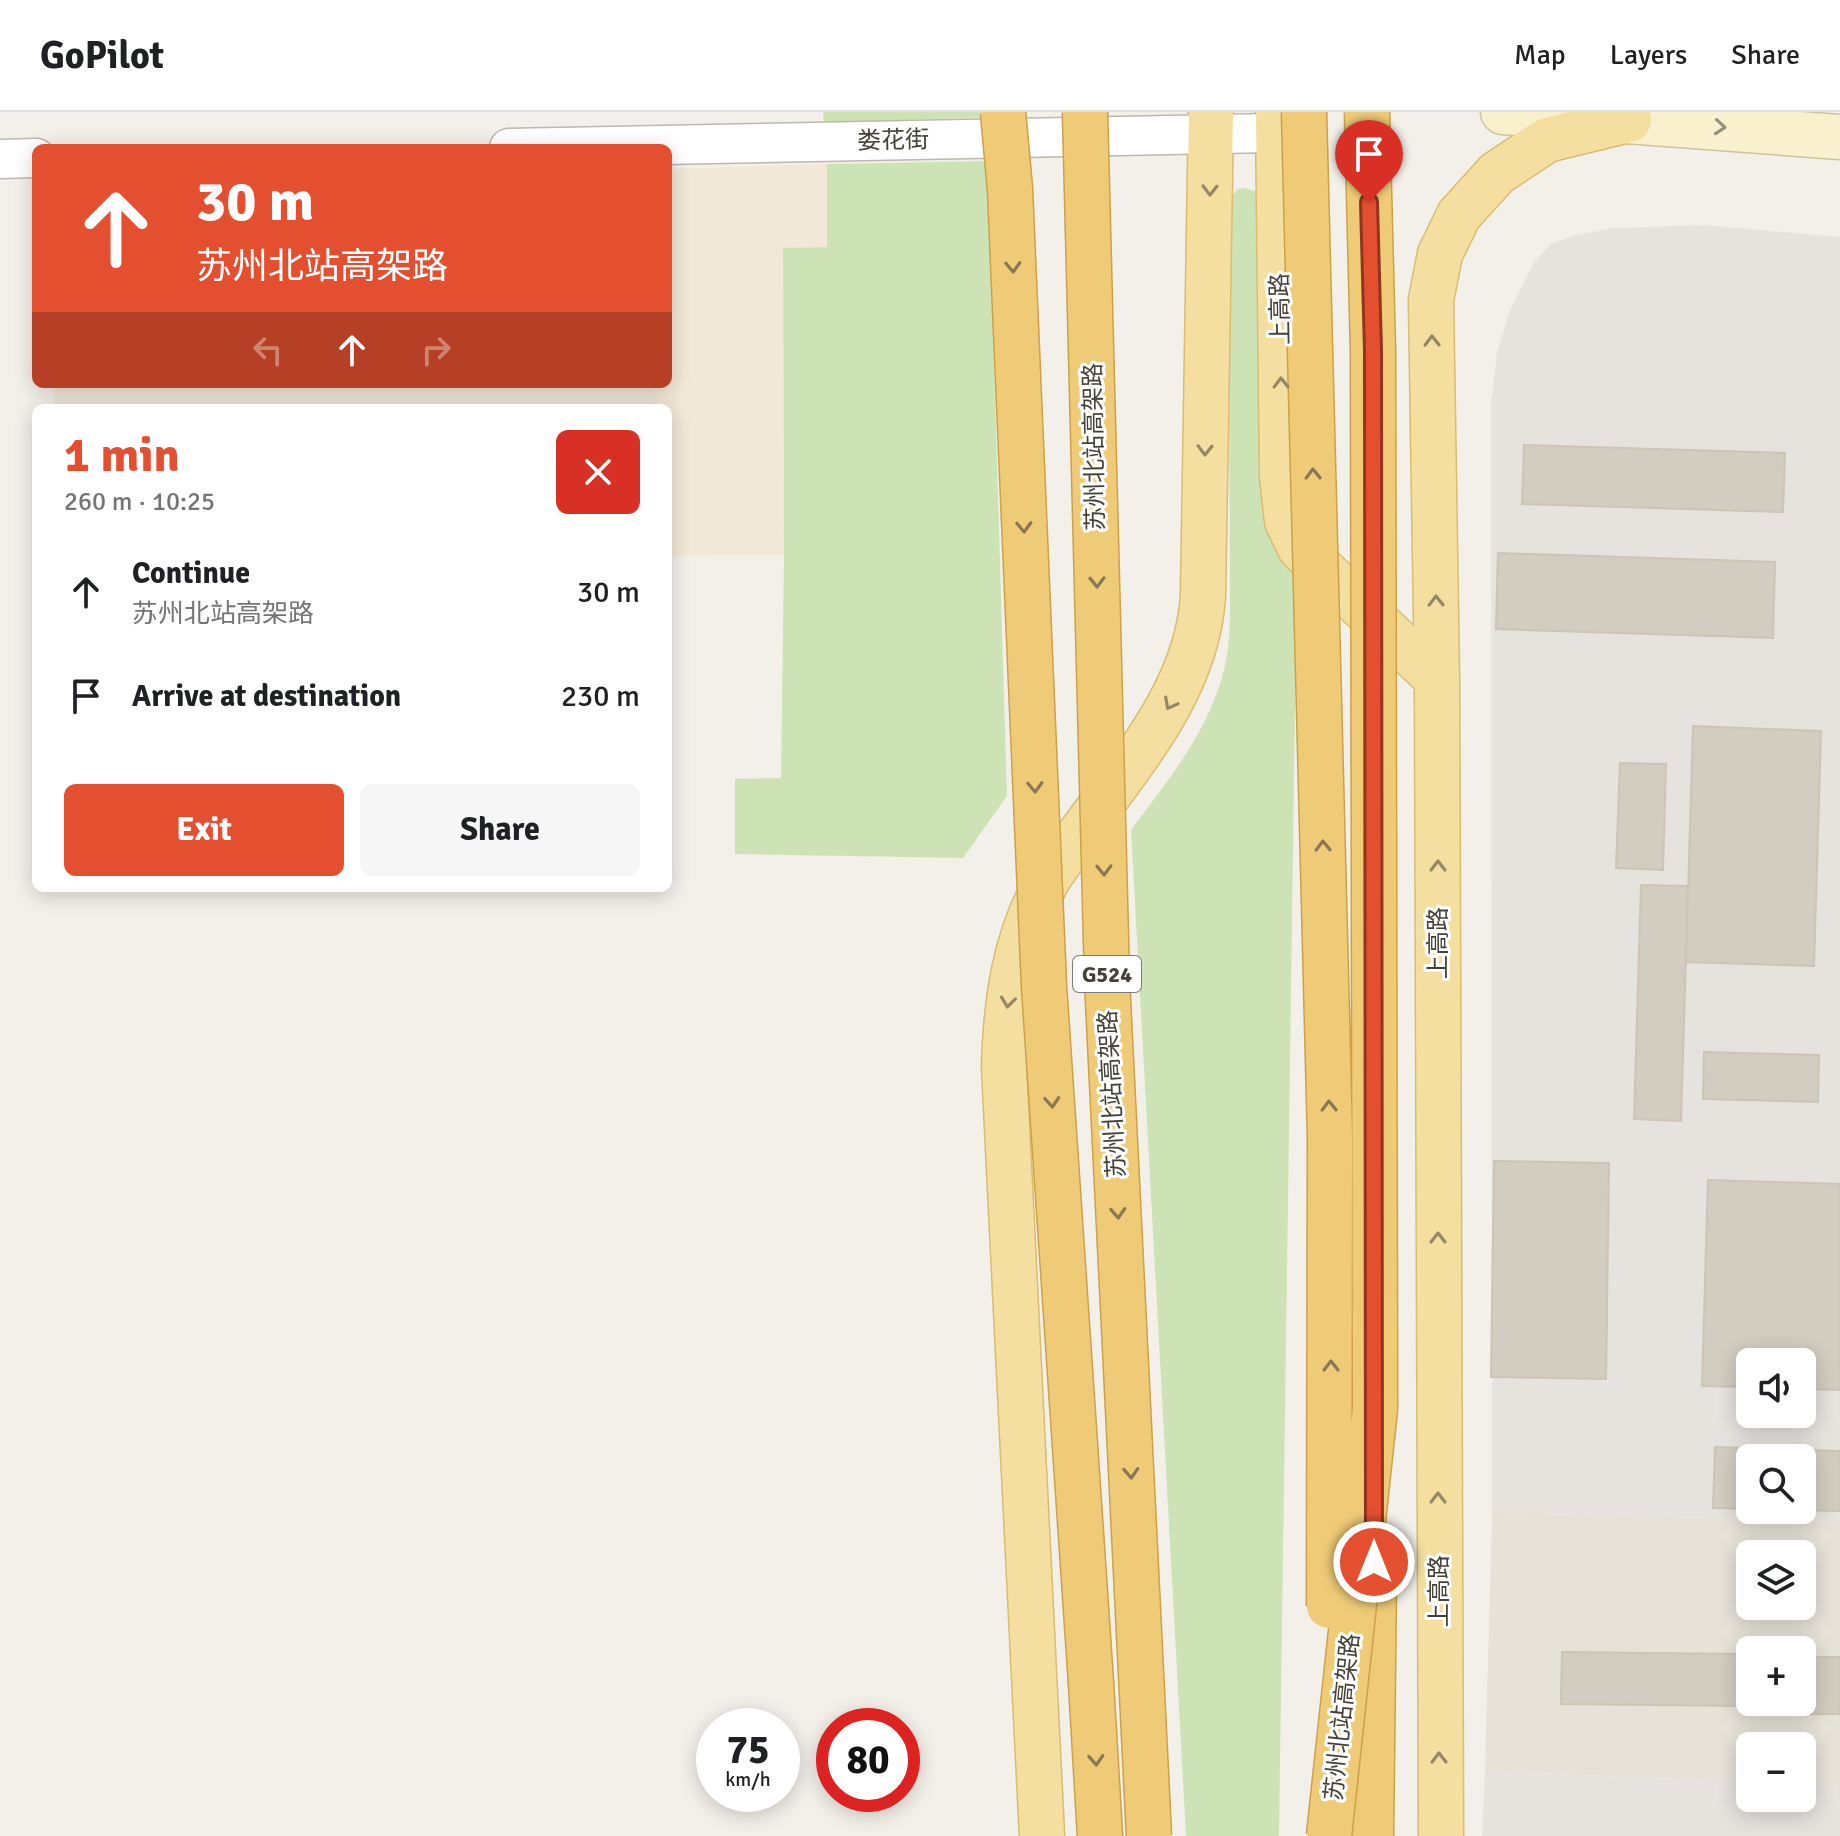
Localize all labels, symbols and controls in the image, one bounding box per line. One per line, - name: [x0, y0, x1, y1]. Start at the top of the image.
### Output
- text: GoPilot: [40, 32, 164, 79]
- text: Map: [1514, 38, 1566, 72]
- text: Layers: [1610, 38, 1687, 72]
- text: Share: [1731, 38, 1800, 72]
- one-way arrow: [1714, 118, 1727, 135]
- pin: [1335, 120, 1403, 202]
- street label: 娄花街: [857, 124, 929, 156]
- icon: arrive: [1347, 132, 1391, 176]
- text: 30 m: [196, 167, 314, 236]
- icon: ahead: [64, 176, 168, 280]
- one-way arrow: [1202, 184, 1219, 197]
- text: 苏州北站高架路: [196, 244, 448, 289]
- one-way arrow: [1005, 261, 1022, 274]
- street label: 上高路: [1264, 273, 1296, 345]
- icon: left: [246, 328, 290, 372]
- icon: ahead: [330, 328, 374, 372]
- icon: right: [414, 328, 458, 372]
- one-way arrow: [1423, 334, 1441, 347]
- street label: 苏州北站高架路: [1078, 363, 1110, 531]
- one-way arrow: [1272, 376, 1290, 389]
- text: 1 min: [64, 426, 180, 485]
- button: close: [556, 430, 640, 514]
- one-way arrow: [1197, 444, 1214, 457]
- one-way arrow: [1304, 467, 1322, 480]
- text: 260 m · 10:25: [64, 486, 215, 518]
- one-way arrow: [1016, 521, 1033, 534]
- text: Continue: [132, 555, 250, 592]
- icon: ahead: [64, 570, 108, 614]
- text: 30 m: [577, 574, 640, 611]
- one-way arrow: [1089, 576, 1106, 589]
- one-way arrow: [1427, 594, 1445, 607]
- text: 苏州北站高架路: [132, 598, 314, 630]
- icon: arrive: [64, 674, 108, 718]
- text: Arrive at destination: [132, 678, 401, 715]
- text: 230 m: [561, 678, 640, 715]
- one-way arrow: [1164, 695, 1180, 709]
- one-way arrow: [1027, 781, 1044, 794]
- button: Exit: [64, 784, 344, 876]
- button: Share: [360, 784, 640, 876]
- one-way arrow: [1314, 839, 1331, 852]
- one-way arrow: [1429, 859, 1447, 872]
- one-way arrow: [1096, 864, 1113, 877]
- street label: 上高路: [1423, 907, 1453, 979]
- road number: G524: [1073, 956, 1141, 992]
- one-way arrow: [1000, 995, 1017, 1009]
- street label: 苏州北站高架路: [1093, 1009, 1131, 1179]
- one-way arrow: [1043, 1096, 1060, 1109]
- one-way arrow: [1321, 1099, 1338, 1112]
- one-way arrow: [1110, 1207, 1127, 1220]
- one-way arrow: [1429, 1231, 1447, 1244]
- map controls: [1736, 1348, 1816, 1812]
- button: sound: [1736, 1348, 1816, 1428]
- one-way arrow: [1322, 1359, 1340, 1372]
- button: search: [1736, 1444, 1816, 1524]
- one-way arrow: [1122, 1467, 1139, 1480]
- one-way arrow: [1429, 1491, 1447, 1504]
- position arrow: [1332, 1520, 1416, 1604]
- button: layers: [1736, 1540, 1816, 1620]
- street label: 上高路: [1424, 1555, 1454, 1627]
- street label: 苏州北站高架路: [1318, 1632, 1366, 1802]
- button: +: [1736, 1636, 1816, 1716]
- speed limit sign: 80: [816, 1708, 920, 1812]
- text: 75: [726, 1725, 770, 1775]
- button: −: [1736, 1732, 1816, 1812]
- one-way arrow: [1430, 1751, 1448, 1764]
- one-way arrow: [1087, 1754, 1104, 1767]
- text: km/h: [725, 1767, 771, 1792]

